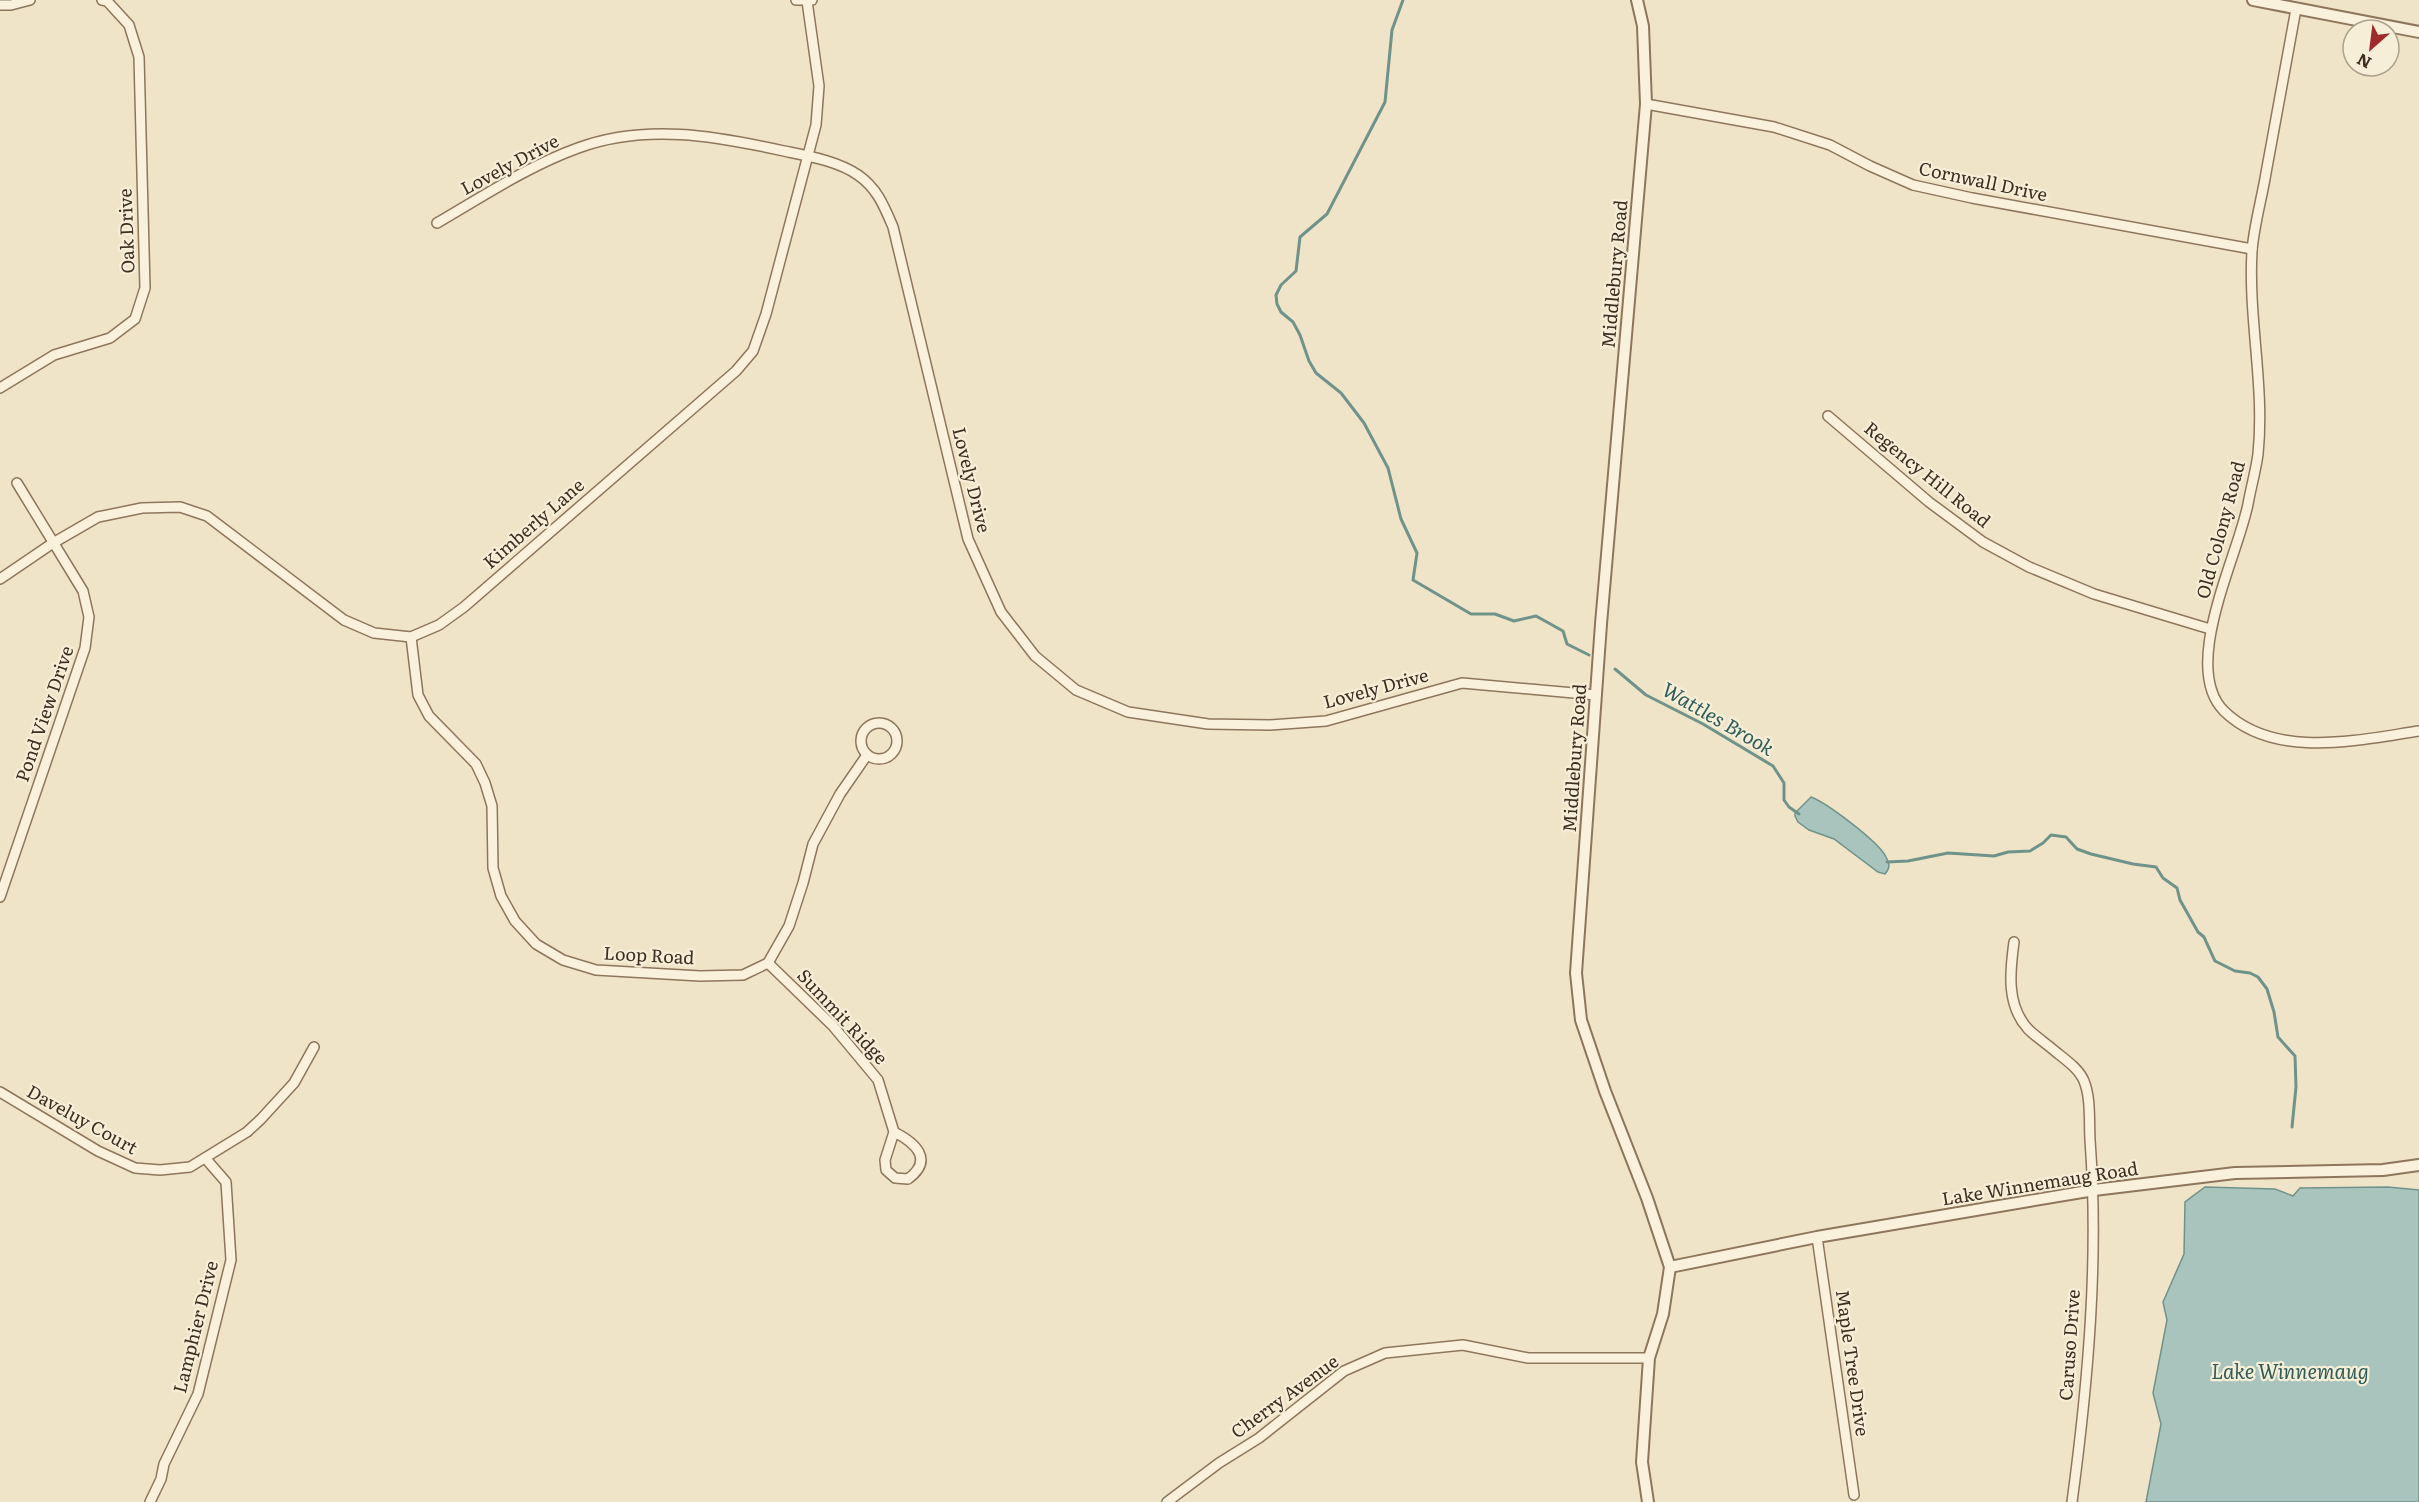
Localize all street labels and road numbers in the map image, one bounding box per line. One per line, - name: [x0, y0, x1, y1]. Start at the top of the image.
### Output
- street label: Lovely Drive: [455, 126, 563, 201]
- street label: Cornwall Drive: [1917, 154, 2050, 207]
- street label: Oak Drive: [111, 188, 140, 274]
- street label: Middlebury Road: [1594, 199, 1633, 349]
- street label: Regency Hill Road: [1859, 414, 1997, 533]
- street label: Lovely Drive: [946, 424, 999, 535]
- street label: Old Colony Road: [2188, 458, 2251, 601]
- street label: Kimberly Lane: [477, 471, 590, 574]
- street label: Pond View Drive: [8, 642, 79, 785]
- street label: Lovely Drive: [1320, 661, 1431, 715]
- street label: Middlebury Road: [1555, 683, 1592, 833]
- street label: Loop Road: [603, 939, 695, 970]
- street label: Summit Ridge: [792, 962, 895, 1070]
- street label: Daveluy Court: [22, 1077, 144, 1161]
- street label: Lake Winnemaug Road: [1940, 1154, 2140, 1211]
- street label: Lamphier Drive: [165, 1258, 224, 1396]
- street label: Maple Tree Drive: [1830, 1288, 1877, 1438]
- street label: Caruso Drive: [2051, 1288, 2086, 1401]
- street label: Cherry Avenue: [1225, 1347, 1344, 1444]

